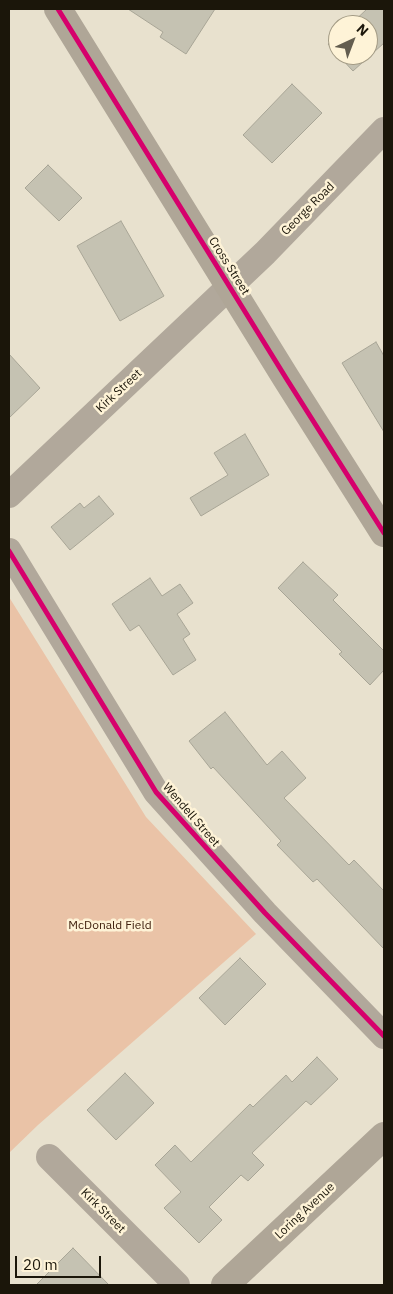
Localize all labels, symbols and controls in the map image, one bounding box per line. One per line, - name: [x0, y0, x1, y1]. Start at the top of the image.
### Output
- north arrow: [328, 15, 378, 65]
- text: N: [353, 20, 372, 40]
- street label: George Road: [278, 179, 338, 239]
- street label: Cross Street: [205, 234, 253, 298]
- street label: Kirk Street: [93, 366, 145, 416]
- street label: Wendell Street: [159, 780, 223, 850]
- park label: McDonald Field: [68, 919, 152, 933]
- street label: Loring Avenue: [272, 1180, 338, 1242]
- street label: Kirk Street: [78, 1186, 128, 1236]
- scale bar: [18, 1246, 104, 1278]
- text: 20 m: [23, 1255, 58, 1274]

